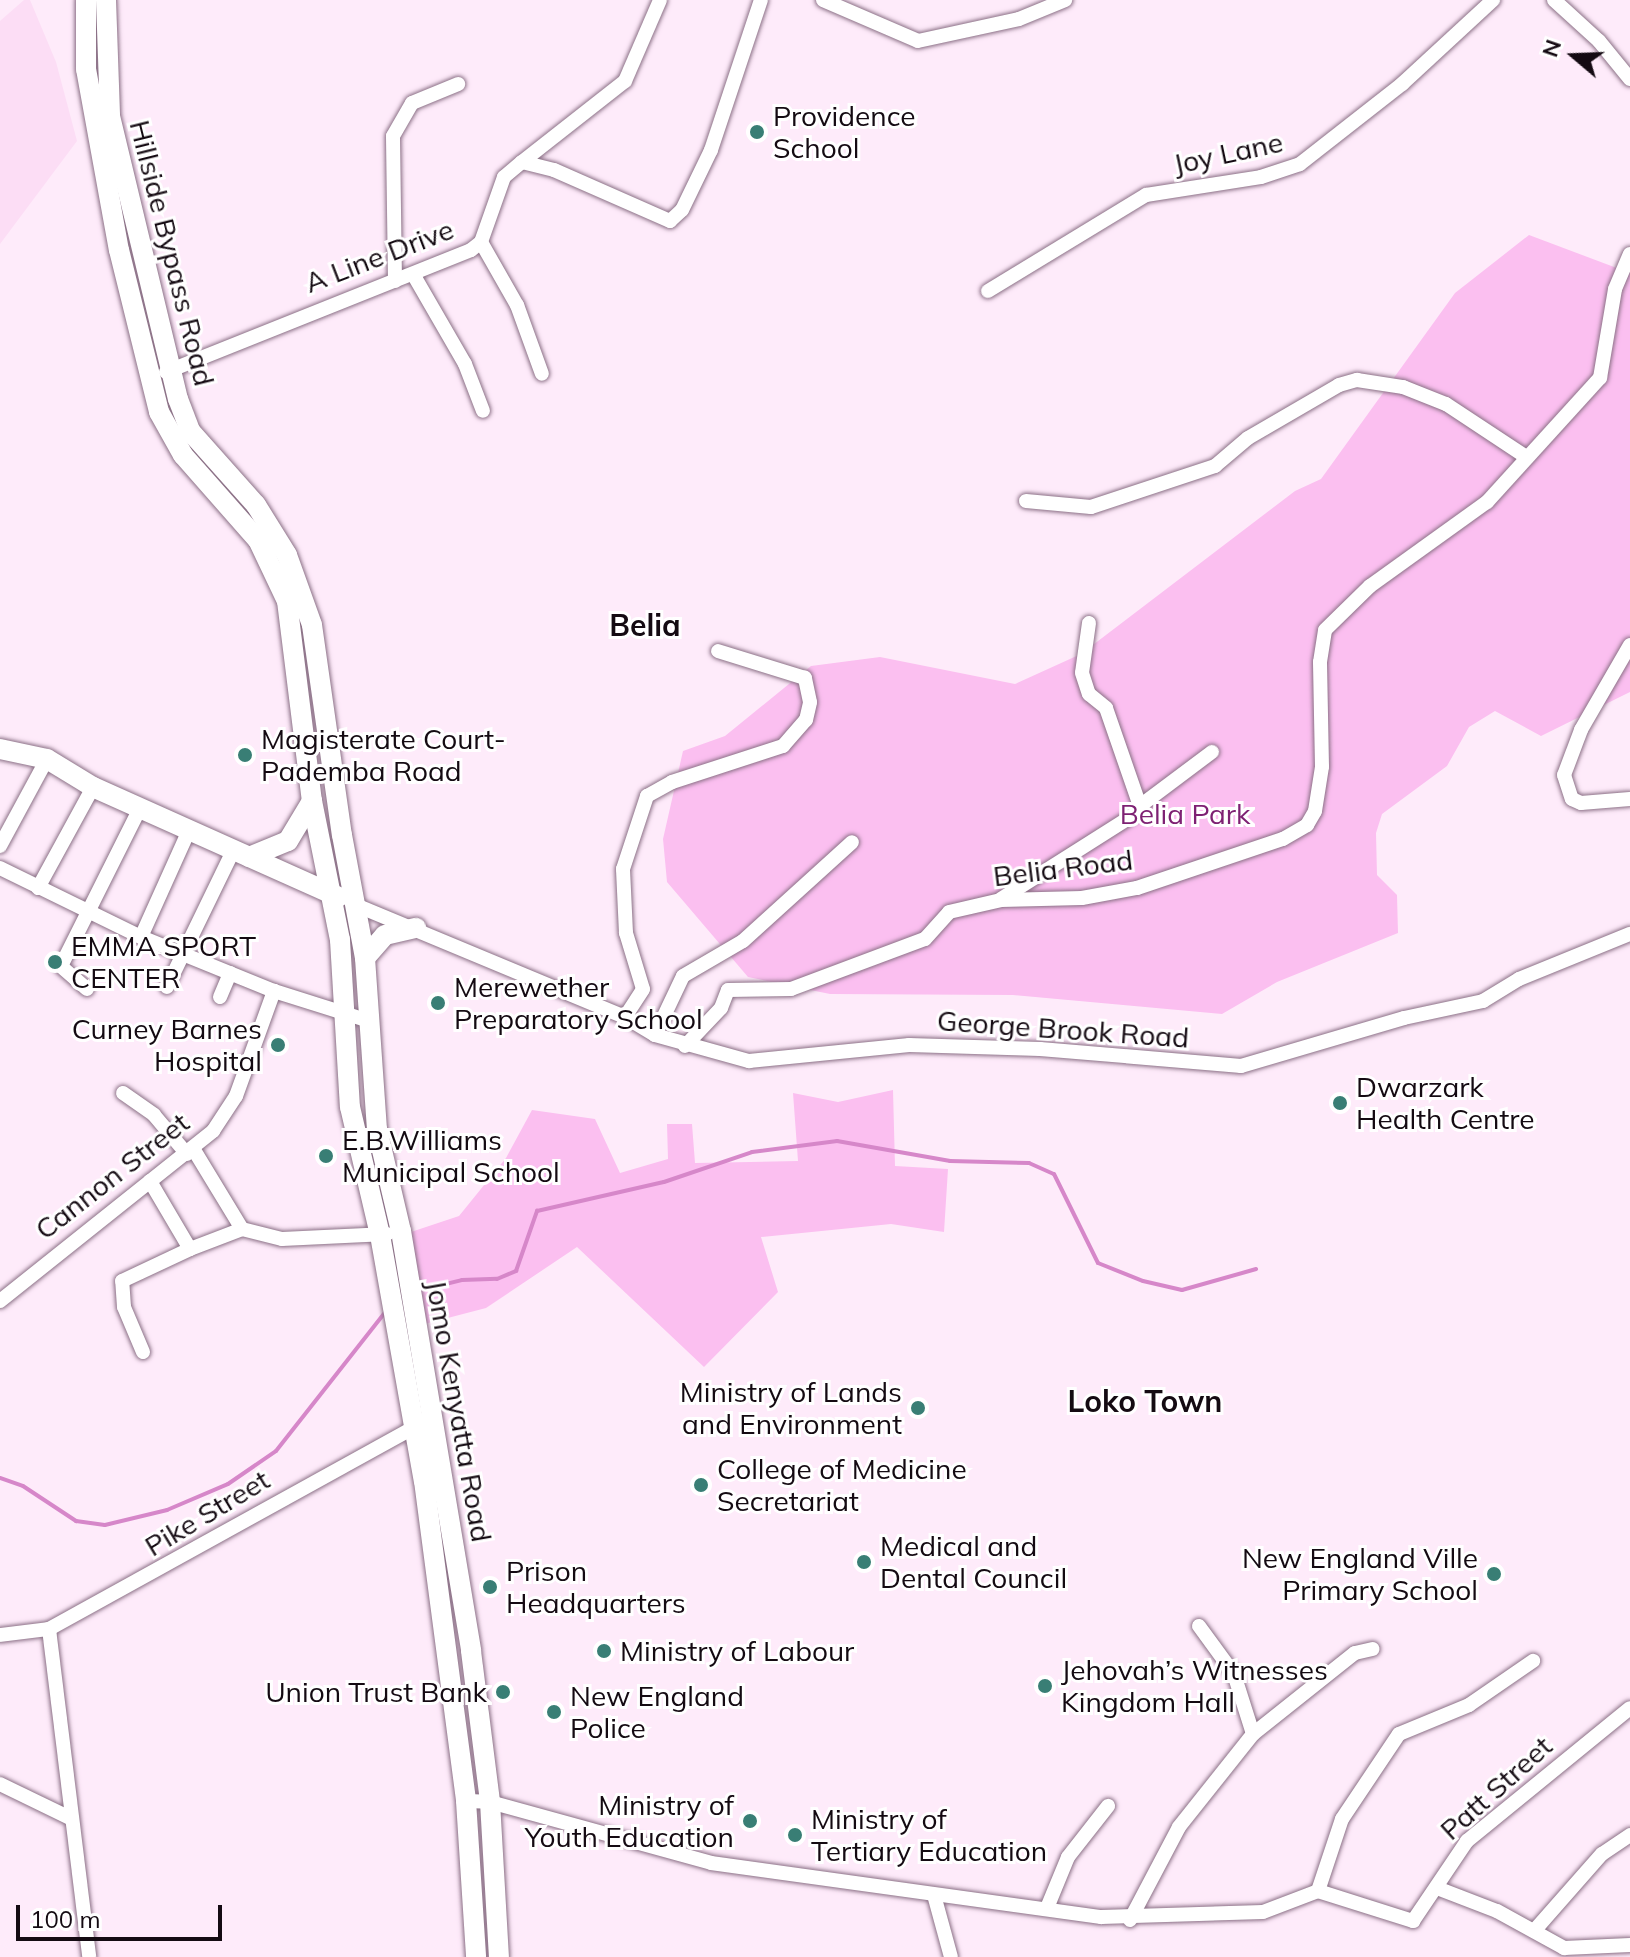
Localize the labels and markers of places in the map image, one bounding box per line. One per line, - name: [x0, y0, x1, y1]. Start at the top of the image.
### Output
- place label: Providence School: [773, 99, 915, 165]
- marker: Providence School: [748, 123, 766, 141]
- place label: Magisterate Court- Pademba Road: [261, 722, 506, 788]
- marker: Magisterate Court- Pademba Road: [236, 746, 254, 764]
- place label: EMMA SPORT CENTER: [71, 929, 256, 995]
- marker: EMMA SPORT CENTER: [46, 953, 64, 971]
- place label: Merewether Preparatory School: [454, 970, 703, 1036]
- marker: Merewether Preparatory School: [429, 994, 447, 1012]
- place label: Curney Barnes Hospital: [72, 1012, 262, 1078]
- marker: Curney Barnes Hospital: [269, 1036, 287, 1054]
- place label: Dwarzark Health Centre: [1356, 1070, 1534, 1136]
- marker: Dwarzark Health Centre: [1331, 1094, 1349, 1112]
- place label: E.B.Williams Municipal School: [342, 1123, 560, 1189]
- marker: E.B.Williams Municipal School: [317, 1147, 335, 1165]
- place label: Ministry of Lands and Environment: [680, 1375, 902, 1441]
- marker: Ministry of Lands and Environment: [909, 1399, 927, 1417]
- place label: College of Medicine Secretariat: [717, 1452, 967, 1518]
- marker: College of Medicine Secretariat: [692, 1476, 710, 1494]
- place label: Medical and Dental Council: [880, 1529, 1067, 1595]
- place label: New England Ville Primary School: [1242, 1541, 1478, 1607]
- marker: Medical and Dental Council: [855, 1553, 873, 1571]
- place label: Prison Headquarters: [506, 1554, 686, 1620]
- marker: New England Ville Primary School: [1485, 1565, 1503, 1583]
- marker: Prison Headquarters: [481, 1578, 499, 1596]
- place label: Ministry of Labour: [620, 1634, 854, 1668]
- marker: Ministry of Labour: [595, 1642, 613, 1660]
- place label: Jehovah’s Witnesses Kingdom Hall: [1061, 1653, 1328, 1719]
- place label: Union Trust Bank: [265, 1675, 487, 1709]
- marker: Jehovah’s Witnesses Kingdom Hall: [1036, 1677, 1054, 1695]
- place label: New England Police: [570, 1679, 744, 1745]
- marker: Union Trust Bank: [494, 1683, 512, 1701]
- marker: New England Police: [545, 1703, 563, 1721]
- place label: Ministry of Youth Education: [525, 1788, 734, 1854]
- place label: Ministry of Tertiary Education: [811, 1802, 1047, 1868]
- marker: Ministry of Youth Education: [741, 1812, 759, 1830]
- marker: Ministry of Tertiary Education: [786, 1826, 804, 1844]

